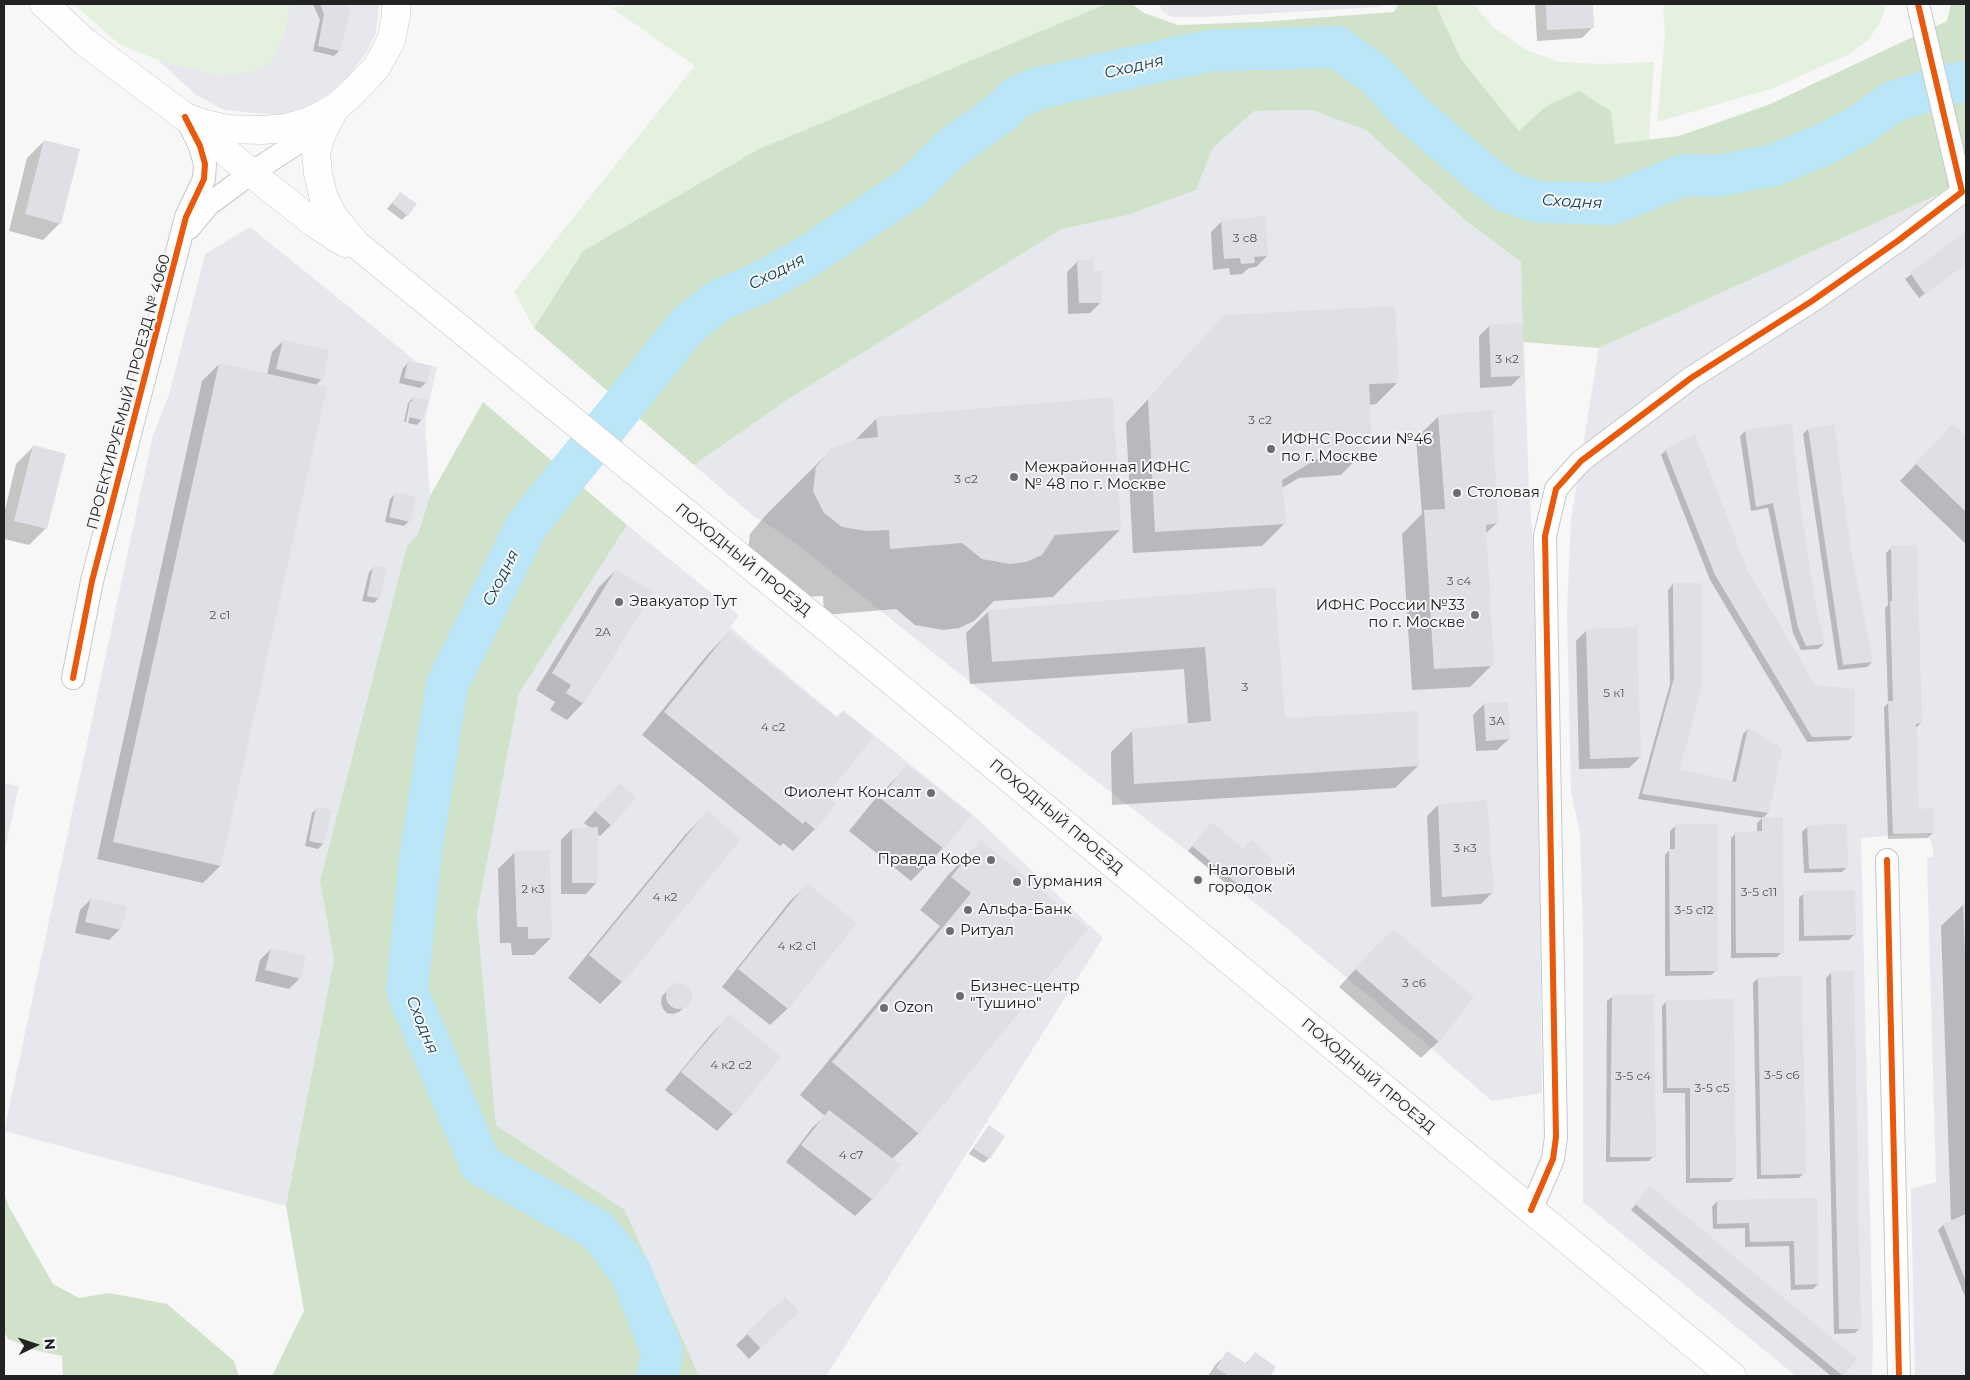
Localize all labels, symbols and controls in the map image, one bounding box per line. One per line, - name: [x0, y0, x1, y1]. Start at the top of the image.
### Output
- water label: Сходня: [1102, 51, 1166, 83]
- water label: Сходня: [1541, 191, 1603, 213]
- house number: 3 с8: [1233, 231, 1257, 245]
- water label: Сходня: [746, 250, 808, 294]
- street label: ПРОЕКТИРУЕМЫЙ ПРОЕЗД № 4060: [84, 252, 174, 532]
- house number: 3 к2: [1495, 352, 1519, 366]
- house number: 3 с2: [1248, 413, 1272, 427]
- place label: ИФНС России №46 по г. Москве: [1281, 431, 1432, 466]
- marker: ИФНС России №46 по г. Москве: [1265, 443, 1277, 455]
- place label: Межрайонная ИФНС № 48 по г. Москве: [1024, 459, 1190, 494]
- marker: Межрайонная ИФНС № 48 по г. Москве: [1008, 471, 1020, 483]
- house number: 3 с2: [954, 472, 978, 486]
- place label: Столовая: [1467, 484, 1540, 502]
- marker: Столовая: [1451, 487, 1463, 499]
- street label: ПОХОДНЫЙ ПРОЕЗД: [672, 500, 814, 620]
- water label: Сходня: [479, 547, 523, 609]
- house number: 3 с4: [1447, 574, 1471, 588]
- place label: Эвакуатор Тут: [629, 593, 737, 611]
- marker: Эвакуатор Тут: [613, 596, 625, 608]
- place label: ИФНС России №33 по г. Москве: [1316, 597, 1465, 632]
- house number: 2 с1: [210, 608, 230, 622]
- marker: ИФНС России №33 по г. Москве: [1469, 609, 1481, 621]
- house number: 2А: [595, 625, 611, 639]
- house number: 3: [1242, 680, 1248, 694]
- house number: 5 к1: [1603, 686, 1625, 700]
- house number: 3А: [1489, 714, 1505, 728]
- house number: 4 с2: [761, 720, 785, 734]
- street label: ПОХОДНЫЙ ПРОЕЗД: [986, 756, 1126, 878]
- place label: Фиолент Консалт: [784, 784, 921, 802]
- marker: Фиолент Консалт: [925, 787, 937, 799]
- house number: 3 к3: [1453, 841, 1477, 855]
- place label: Правда Кофе: [877, 851, 981, 869]
- marker: Правда Кофе: [985, 854, 997, 866]
- place label: Налоговый городок: [1208, 862, 1296, 897]
- place label: Гурмания: [1027, 873, 1103, 891]
- marker: Налоговый городок: [1192, 874, 1204, 886]
- marker: Гурмания: [1011, 876, 1023, 888]
- house number: 2 к3: [521, 882, 545, 896]
- house number: 3-5 с11: [1741, 885, 1777, 899]
- house number: 4 к2: [653, 890, 677, 904]
- place label: Альфа-Банк: [978, 901, 1072, 919]
- house number: 3-5 с12: [1675, 903, 1713, 917]
- marker: Альфа-Банк: [962, 904, 974, 916]
- place label: Ритуал: [960, 922, 1014, 940]
- marker: Ритуал: [944, 925, 956, 937]
- house number: 4 к2 с1: [778, 939, 816, 953]
- house number: 3 с6: [1402, 976, 1426, 990]
- place label: Бизнес-центр "Тушино": [970, 978, 1080, 1013]
- marker: Бизнес-центр "Тушино": [954, 990, 966, 1002]
- water label: Сходня: [402, 993, 442, 1057]
- place label: Ozon: [894, 999, 934, 1017]
- marker: Ozon: [878, 1002, 890, 1014]
- street label: ПОХОДНЫЙ ПРОЕЗД: [1298, 1015, 1438, 1137]
- house number: 4 к2 с2: [710, 1058, 752, 1072]
- house number: 3-5 с6: [1764, 1068, 1800, 1082]
- house number: 3-5 с4: [1615, 1069, 1651, 1083]
- house number: 3-5 с5: [1695, 1081, 1729, 1095]
- house number: 4 с7: [839, 1148, 863, 1162]
- north arrow: [10, 1320, 60, 1370]
- text: N: [41, 1338, 59, 1350]

